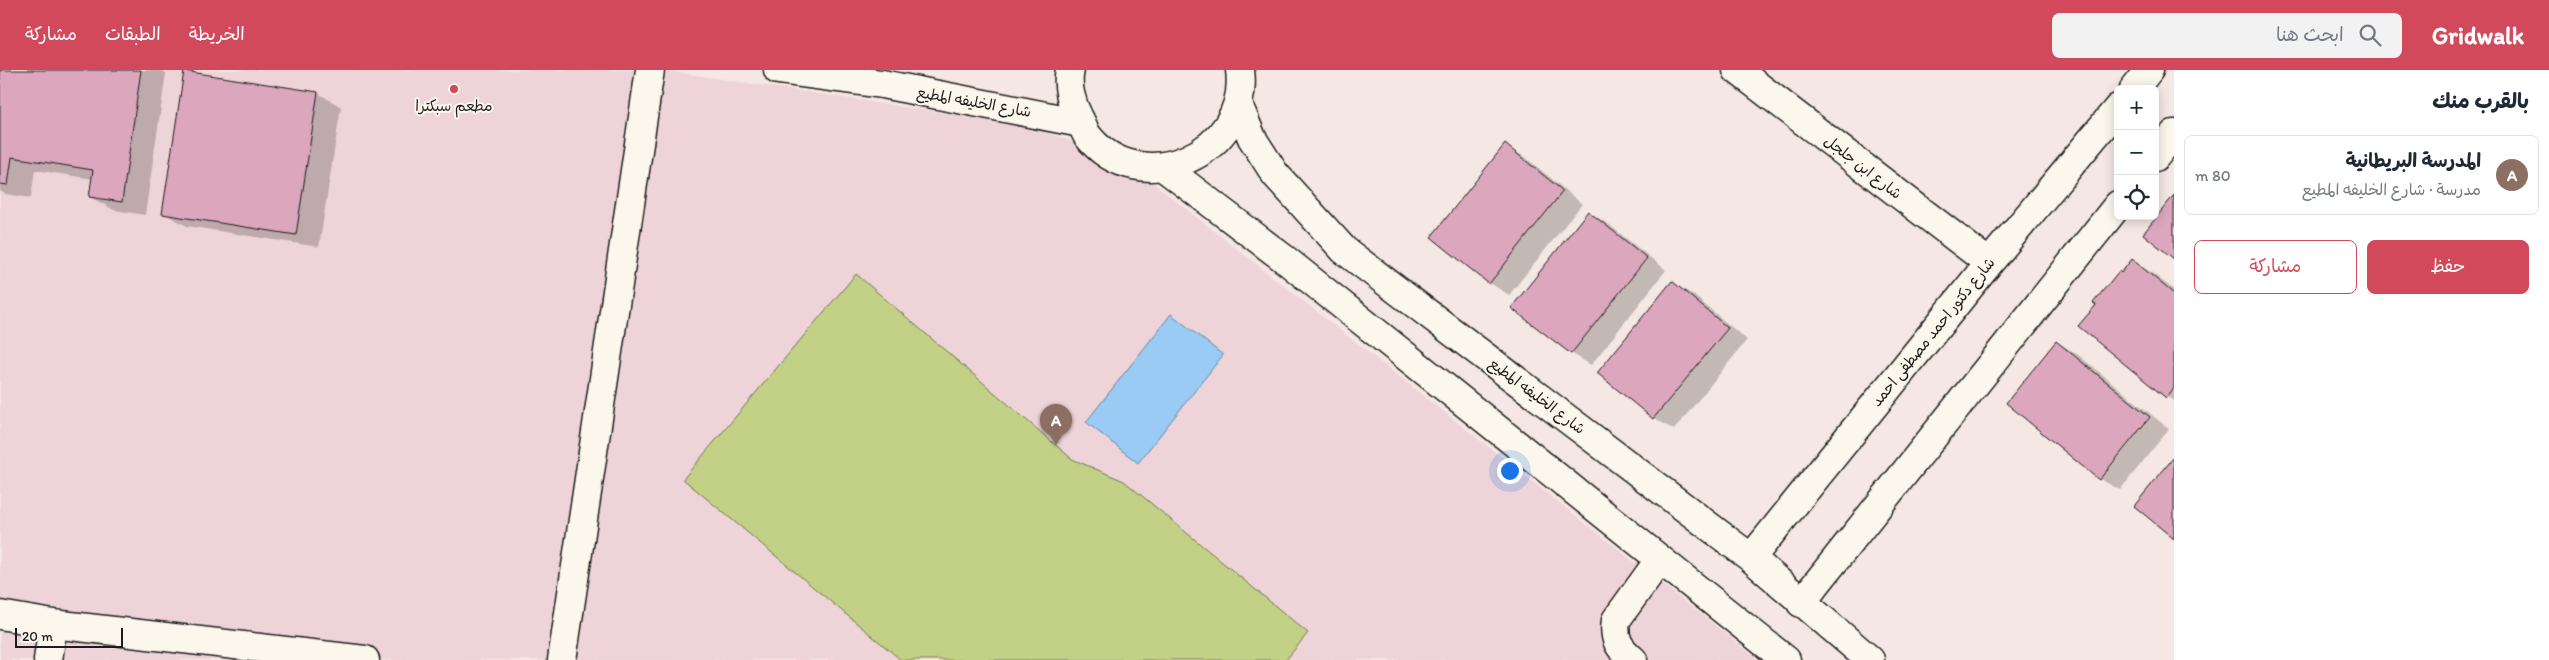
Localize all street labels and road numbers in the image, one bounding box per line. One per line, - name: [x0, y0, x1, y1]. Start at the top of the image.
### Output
- street label: شارع الخليفه المطيع: [915, 83, 1033, 123]
- street label: شارع ابن جلجل: [1820, 131, 1905, 203]
- street label: شارع دكتور احمد مصطفى احمد: [1867, 254, 1999, 411]
- street label: شارع الخليفه المطيع: [1484, 354, 1589, 440]

